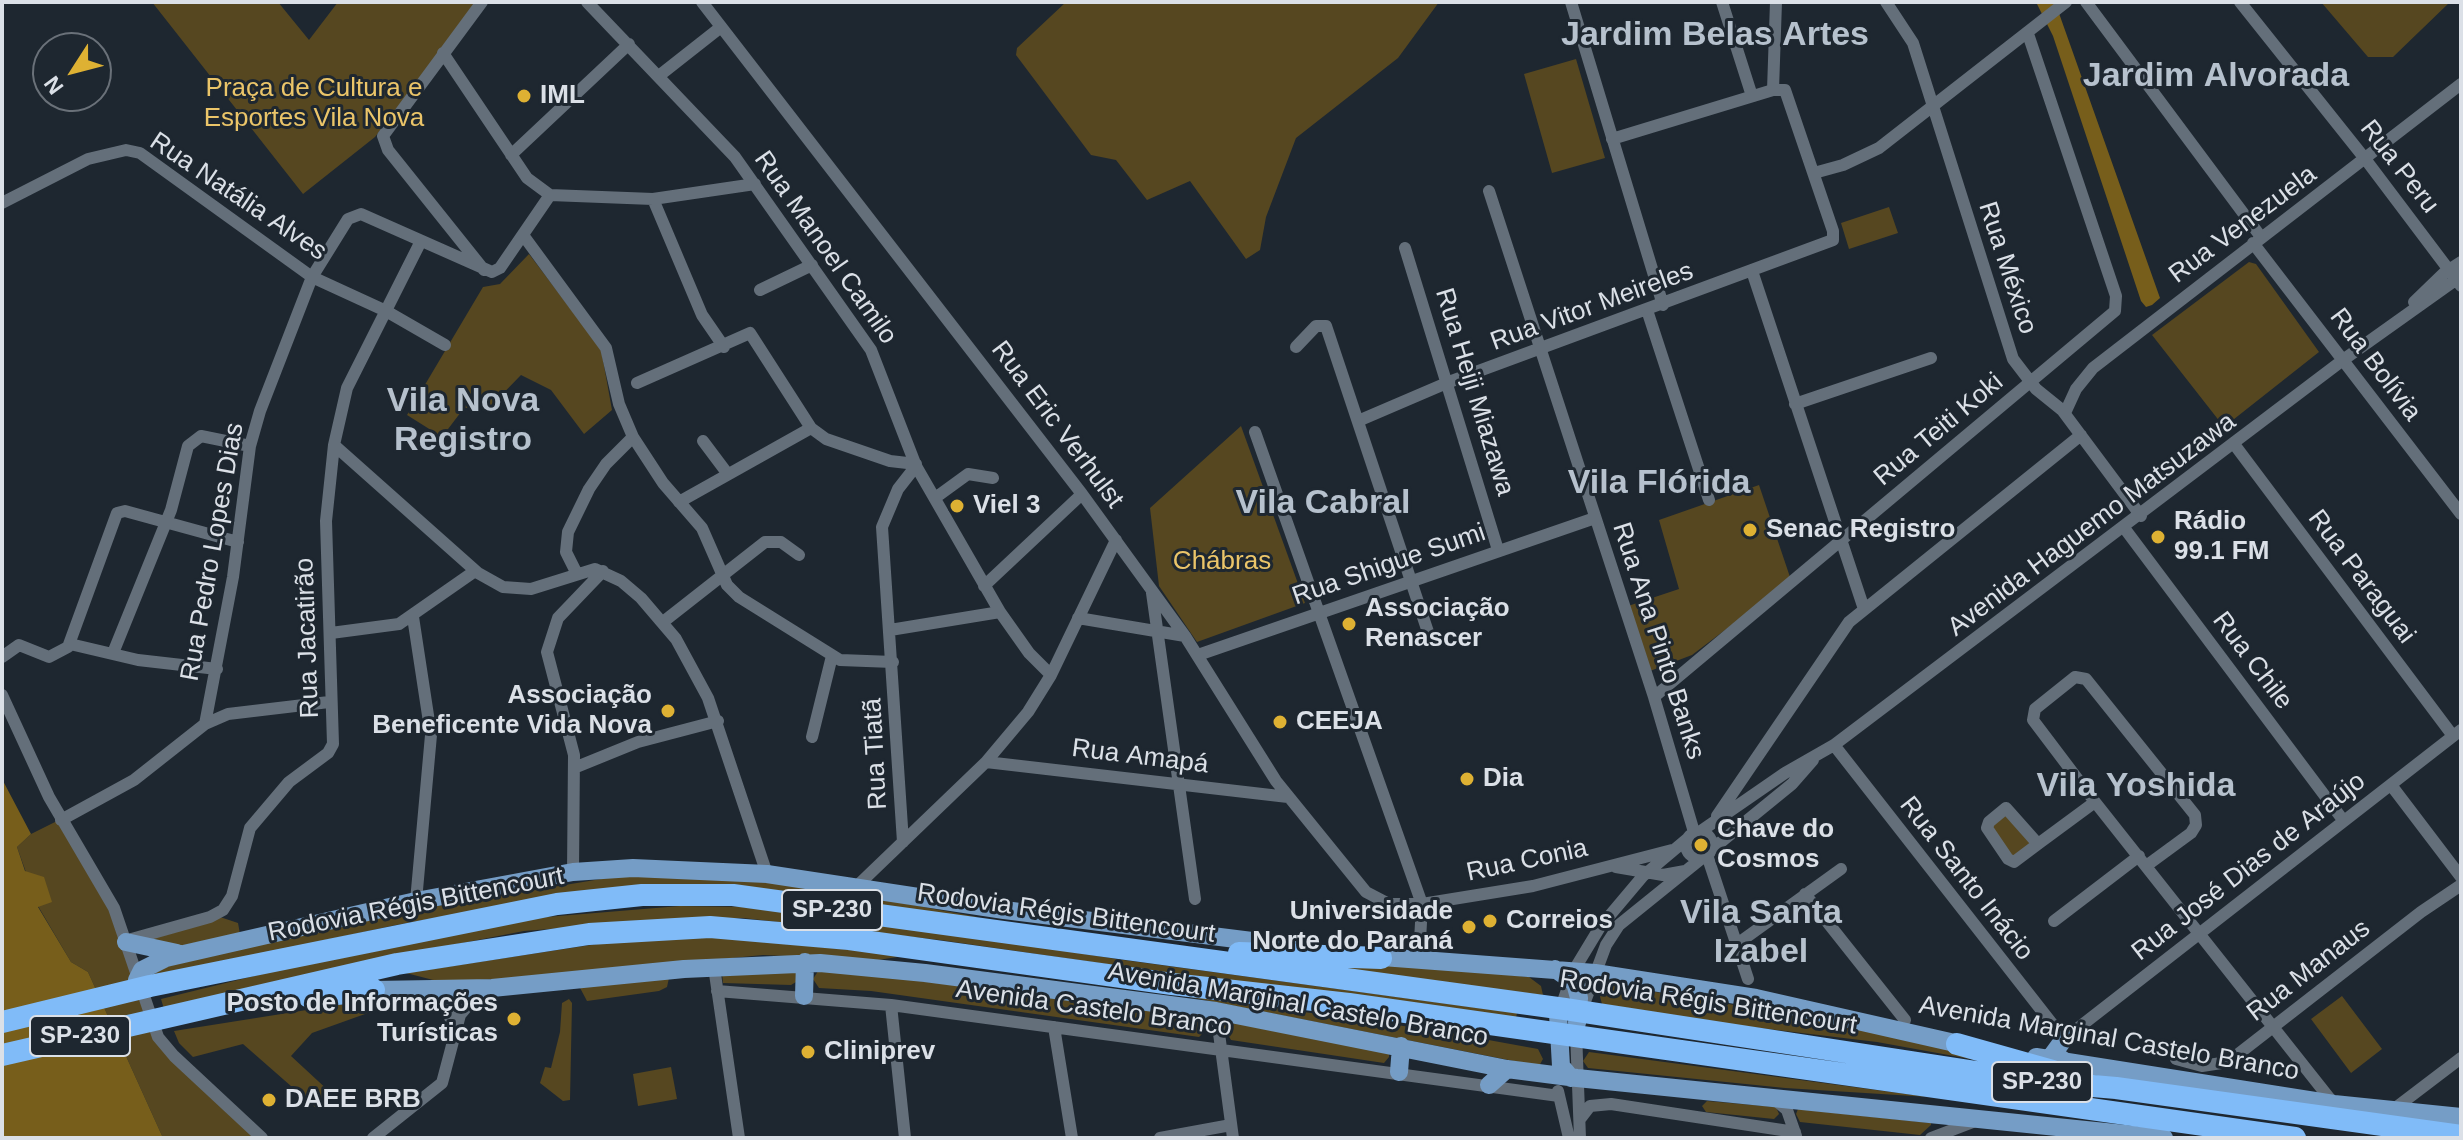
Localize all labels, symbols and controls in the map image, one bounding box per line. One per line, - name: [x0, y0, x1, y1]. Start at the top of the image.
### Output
- district label: Jardim Belas Artes: [1561, 16, 1869, 56]
- north arrow: [32, 32, 112, 112]
- district label: Jardim Alvorada: [2083, 57, 2349, 97]
- text: N: [39, 71, 69, 99]
- park label: Praça de Cultura e Esportes Vila Nova: [204, 73, 424, 134]
- place label: IML: [540, 80, 585, 112]
- marker: IML: [515, 87, 533, 105]
- street label: Rua Peru: [2353, 114, 2445, 220]
- street label: Rua Natália Alves: [144, 126, 332, 268]
- street label: Rua Manoel Camilo: [747, 146, 903, 350]
- street label: Rua Venezuela: [2163, 159, 2323, 291]
- street label: Rua México: [1971, 198, 2043, 338]
- street label: Rua Vitor Meireles: [1486, 256, 1698, 358]
- street label: Rua Heiji Miazawa: [1428, 284, 1520, 500]
- street label: Rua Bolívia: [2323, 303, 2427, 427]
- street label: Rua Eric Verhulst: [984, 335, 1130, 515]
- street label: Rua Teiti Koki: [1868, 367, 2010, 493]
- district label: Vila Nova Registro: [387, 382, 539, 462]
- street label: Avenida Haguemo Matsuzawa: [1942, 407, 2242, 643]
- street label: Rua Pedro Lopes Dias: [175, 420, 251, 684]
- district label: Vila Flórida: [1568, 464, 1750, 504]
- district label: Vila Cabral: [1235, 484, 1411, 524]
- place label: Viel 3: [973, 490, 1040, 522]
- marker: Viel 3: [948, 497, 966, 515]
- street label: Rua Paraguai: [2301, 504, 2421, 650]
- place label: Rádio 99.1 FM: [2174, 506, 2269, 568]
- place label: Senac Registro: [1766, 514, 1955, 546]
- street label: Rua Shigue Sumi: [1288, 517, 1490, 613]
- street label: Rua Ana Pinto Banks: [1605, 519, 1711, 763]
- marker: Senac Registro: [1741, 521, 1759, 539]
- marker: Rádio 99.1 FM: [2149, 528, 2167, 546]
- park label: Chábras: [1173, 546, 1271, 578]
- street label: Rua Jacatirão: [290, 557, 326, 719]
- place label: Associação Renascer: [1365, 593, 1510, 654]
- street label: Rua Chile: [2205, 606, 2299, 716]
- marker: Associação Renascer: [1340, 615, 1358, 633]
- place label: Associação Beneficente Vida Nova: [372, 680, 652, 742]
- street label: Rua Tiatã: [857, 697, 895, 811]
- marker: Associação Beneficente Vida Nova: [659, 702, 677, 720]
- place label: CEEJA: [1296, 706, 1383, 738]
- marker: CEEJA: [1271, 713, 1289, 731]
- street label: Rua Amapá: [1070, 733, 1210, 781]
- place label: Dia: [1483, 763, 1523, 795]
- street label: Rua José Dias de Araújo: [2126, 766, 2372, 968]
- district label: Vila Yoshida: [2036, 767, 2236, 807]
- marker: Dia: [1458, 770, 1476, 788]
- street label: Rua Santo Inácio: [1892, 791, 2040, 967]
- place label: Chave do Cosmos: [1717, 814, 1834, 876]
- street label: Rua Conia: [1464, 833, 1590, 889]
- marker: Chave do Cosmos: [1692, 836, 1710, 854]
- street label: Rodovia Régis Bittencourt: [265, 861, 567, 949]
- street label: Rodovia Régis Bittencourt: [915, 878, 1217, 950]
- road number: SP-230: [782, 890, 882, 930]
- district label: Vila Santa Izabel: [1680, 894, 1842, 974]
- place label: Universidade Norte do Paraná: [1252, 896, 1453, 958]
- place label: Correios: [1506, 905, 1613, 937]
- marker: Correios: [1481, 912, 1499, 930]
- street label: Rua Manaus: [2241, 913, 2377, 1029]
- marker: Universidade Norte do Paraná: [1460, 918, 1478, 936]
- street label: Avenida Marginal Castelo Branco: [1106, 956, 1490, 1054]
- street label: Rodovia Régis Bittencourt: [1557, 964, 1859, 1042]
- street label: Avenida Castelo Branco: [954, 974, 1234, 1044]
- place label: Posto de Informações Turísticas: [226, 988, 498, 1050]
- street label: Avenida Marginal Castelo Branco: [1917, 990, 2301, 1088]
- marker: Posto de Informações Turísticas: [505, 1010, 523, 1028]
- road number: SP-230: [30, 1016, 130, 1056]
- place label: Cliniprev: [824, 1036, 935, 1068]
- marker: Cliniprev: [799, 1043, 817, 1061]
- road number: SP-230: [1992, 1062, 2092, 1102]
- place label: DAEE BRB: [285, 1084, 421, 1116]
- marker: DAEE BRB: [260, 1091, 278, 1109]

